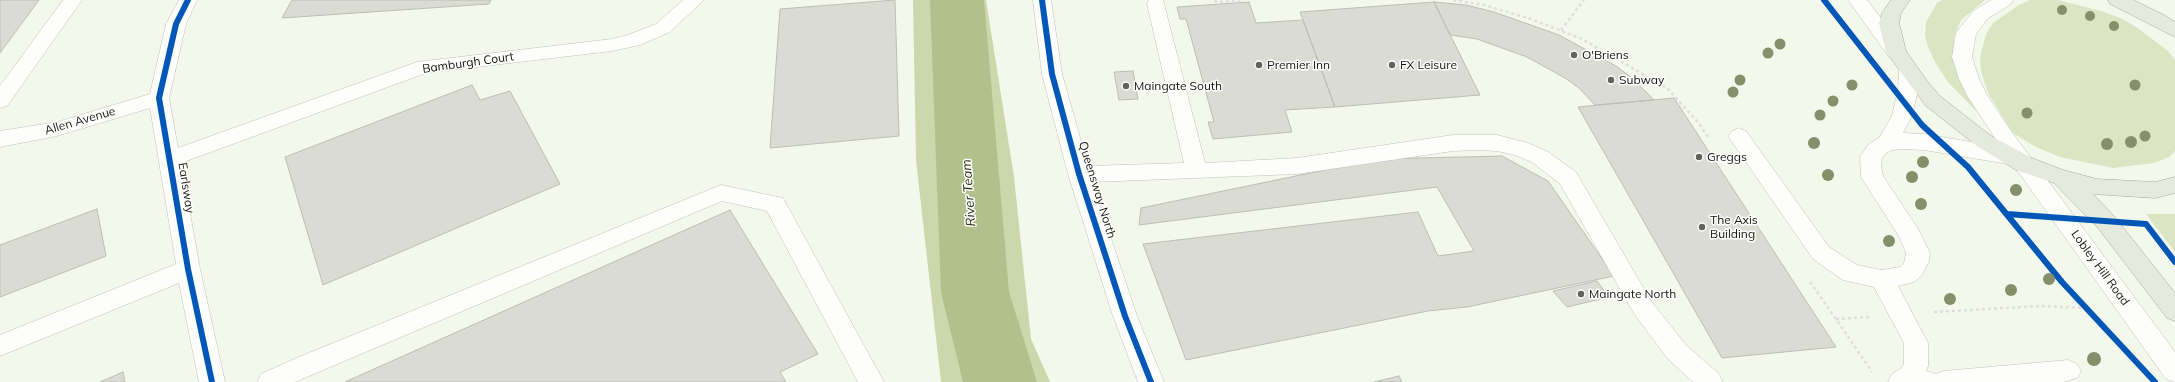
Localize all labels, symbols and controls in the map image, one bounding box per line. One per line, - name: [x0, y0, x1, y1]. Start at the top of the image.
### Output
- place label: O'Briens: [1582, 48, 1629, 62]
- street label: Bamburgh Court: [421, 49, 515, 77]
- marker: O'Briens: [1569, 50, 1579, 60]
- place label: Premier Inn: [1267, 58, 1330, 72]
- place label: FX Leisure: [1400, 58, 1457, 72]
- marker: Premier Inn: [1254, 60, 1264, 70]
- marker: FX Leisure: [1387, 60, 1397, 70]
- place label: Subway: [1619, 73, 1664, 87]
- marker: Subway: [1606, 75, 1616, 85]
- place label: Maingate South: [1134, 79, 1222, 93]
- marker: Maingate South: [1121, 81, 1131, 91]
- street label: Allen Avenue: [43, 104, 117, 138]
- street label: Queensway North: [1075, 140, 1119, 240]
- place label: Greggs: [1707, 150, 1747, 164]
- marker: Greggs: [1694, 152, 1704, 162]
- water label: River Team: [959, 159, 979, 227]
- street label: Earlsway: [175, 162, 197, 214]
- place label: The Axis Building: [1710, 213, 1758, 241]
- marker: The Axis Building: [1697, 222, 1707, 232]
- street label: Lobley Hill Road: [2068, 228, 2132, 308]
- place label: Maingate North: [1589, 287, 1676, 301]
- marker: Maingate North: [1576, 289, 1586, 299]

